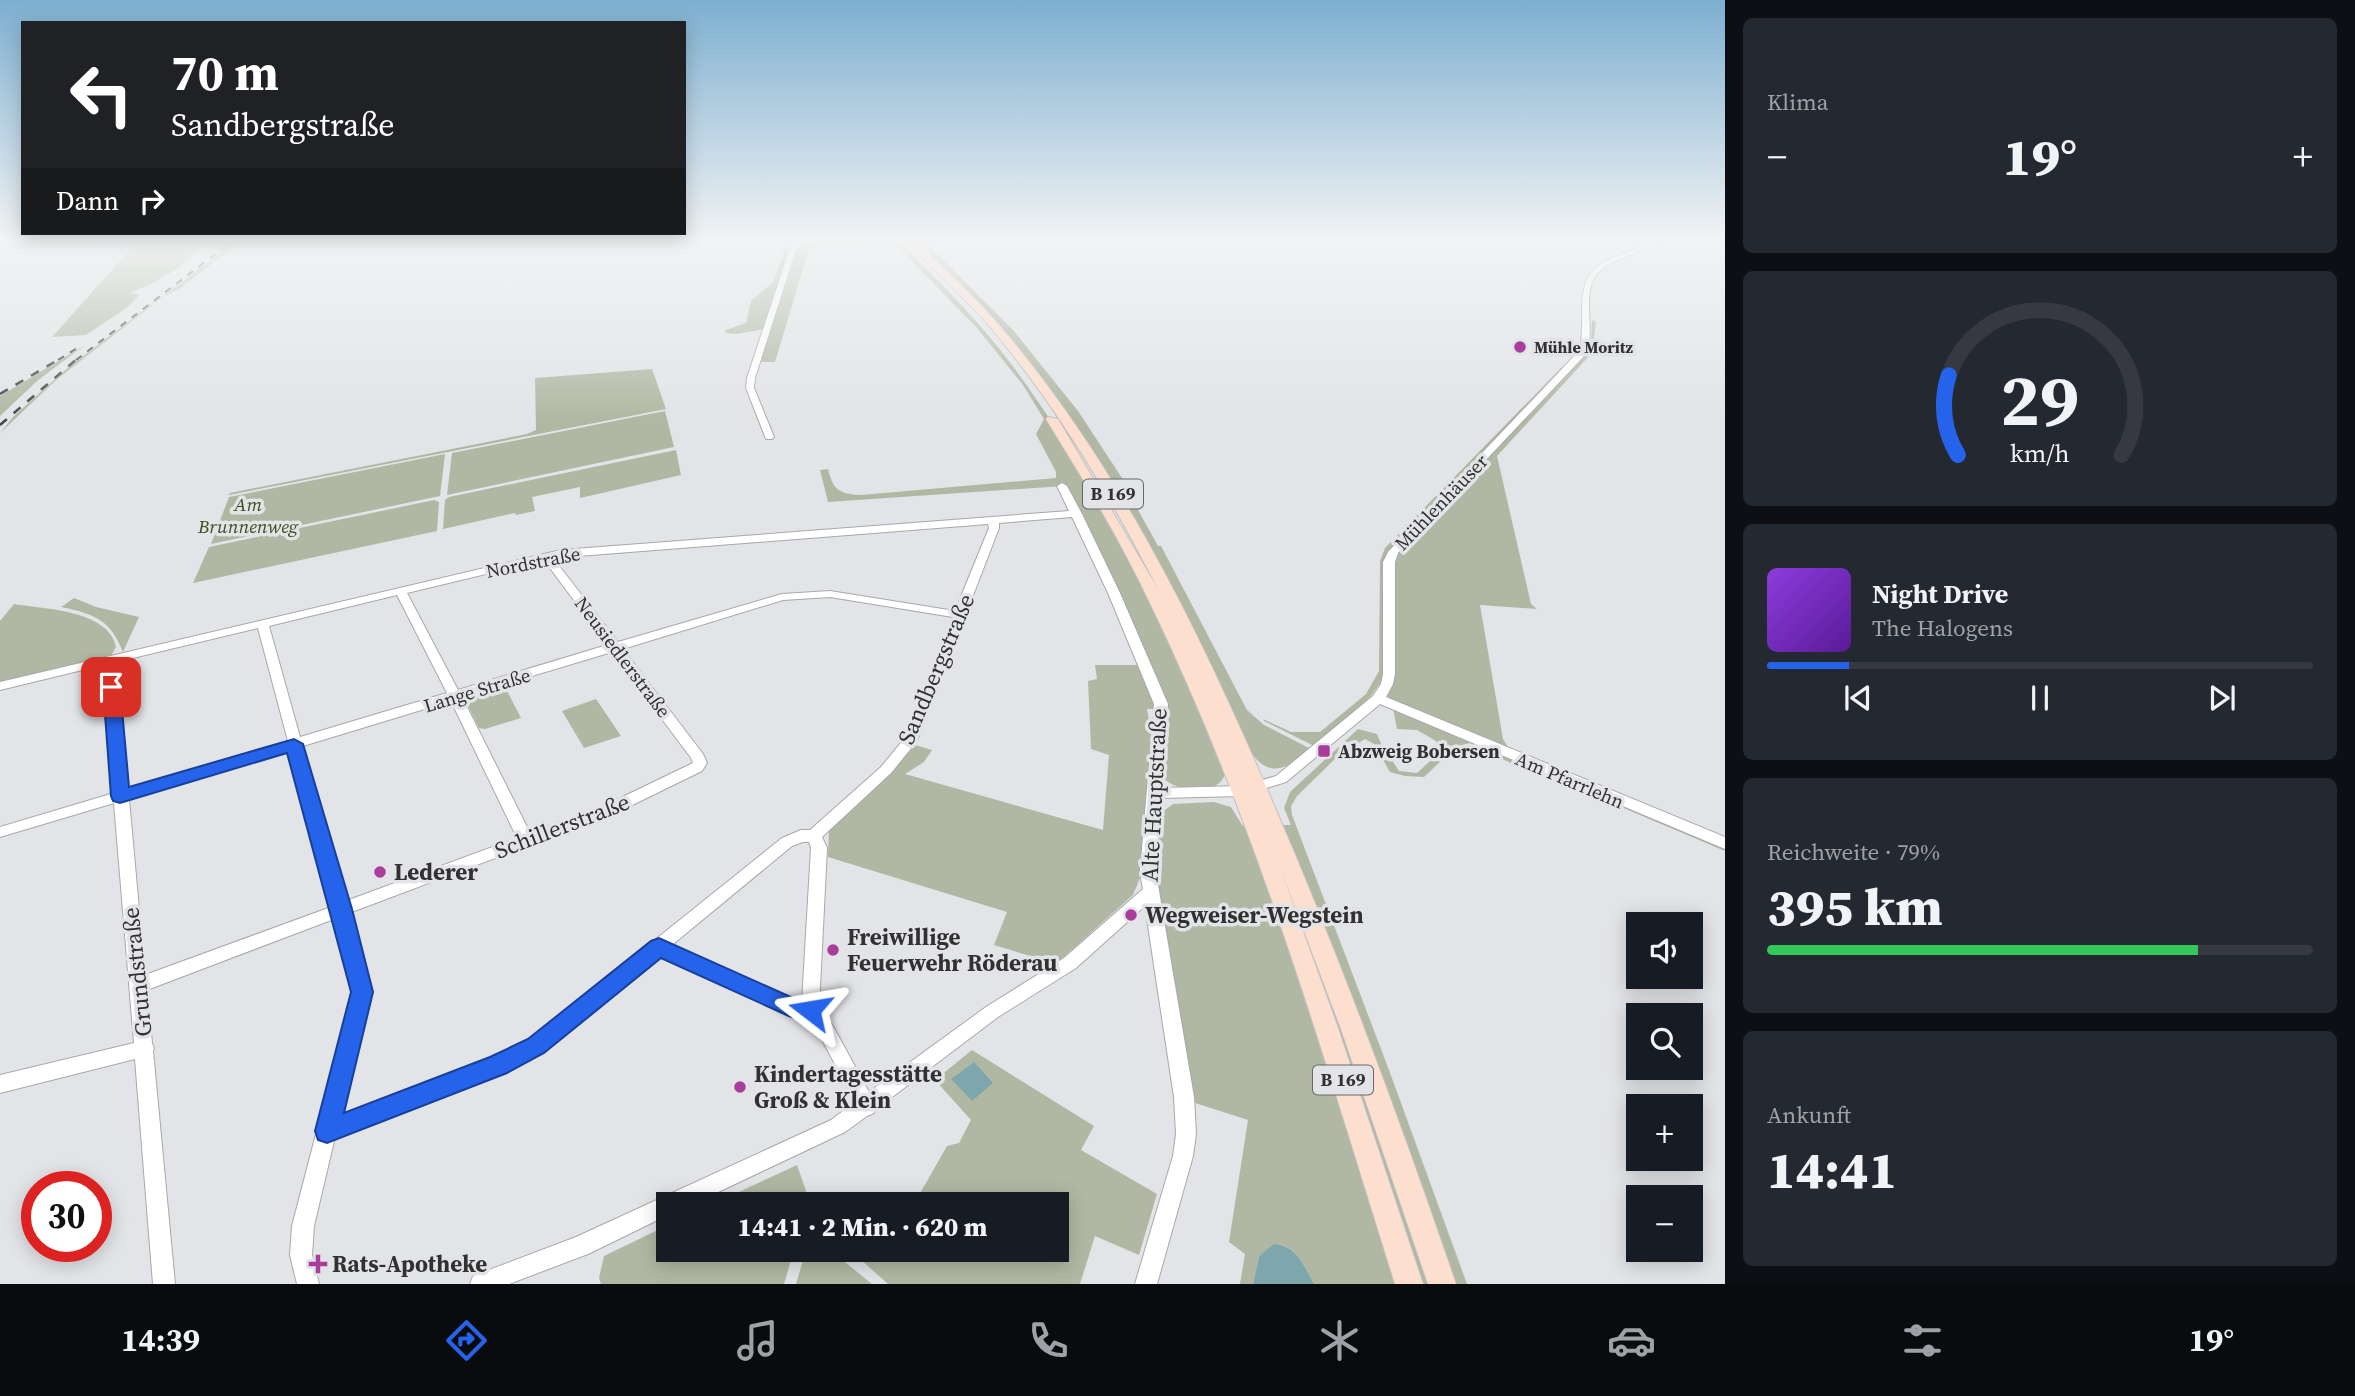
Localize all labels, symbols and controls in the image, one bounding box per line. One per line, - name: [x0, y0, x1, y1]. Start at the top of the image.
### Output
- text: 70 m: [171, 39, 279, 106]
- icon: left: [56, 49, 147, 140]
- text: Klima: [1767, 86, 1828, 118]
- text: Sandbergstraße: [171, 103, 395, 147]
- text: 19°: [2003, 121, 2077, 192]
- text: −: [1767, 131, 1787, 183]
- text: +: [2293, 131, 2313, 183]
- icon: right: [133, 182, 171, 220]
- text: Dann: [56, 183, 119, 219]
- place label: Mühle Moritz: [1534, 336, 1634, 358]
- marker: Mühle Moritz: [1512, 339, 1528, 355]
- text: 29: [2001, 350, 2079, 449]
- text: km/h: [2010, 436, 2070, 470]
- street label: Mühlenhäuser: [1388, 448, 1494, 556]
- road number: B 169: [1083, 480, 1143, 508]
- park label: Am Brunnenweg: [197, 491, 299, 539]
- street label: Nordstraße: [484, 540, 582, 584]
- text: Night Drive: [1872, 576, 2008, 612]
- street label: Sandbergstraße: [890, 589, 982, 749]
- street label: Neusiedlerstraße: [569, 591, 677, 723]
- text: The Halogens: [1872, 612, 2013, 644]
- pin: [81, 657, 141, 717]
- street label: Lange Straße: [420, 661, 534, 719]
- icon: arrive: [92, 668, 130, 706]
- icon: previous: [1839, 679, 1877, 717]
- icon: pause: [2021, 679, 2059, 717]
- icon: next: [2203, 679, 2241, 717]
- street label: Alte Hauptstraße: [1133, 707, 1175, 883]
- place label: Abzweig Bobersen: [1338, 738, 1500, 764]
- marker: Abzweig Bobersen: [1316, 743, 1332, 759]
- street label: Am Pfarrlehn: [1512, 745, 1628, 815]
- street label: Schillerstraße: [490, 786, 634, 866]
- text: Reichweite · 79%: [1767, 836, 1940, 868]
- place label: Lederer: [394, 856, 478, 888]
- marker: Lederer: [372, 864, 388, 880]
- text: 395 km: [1767, 871, 1943, 942]
- place label: Wegweiser-Wegstein: [1145, 899, 1364, 931]
- street label: Grundstraße: [114, 906, 160, 1038]
- marker: Wegweiser-Wegstein: [1123, 907, 1139, 923]
- map controls: [1626, 912, 1703, 1262]
- button: sound: [1626, 912, 1703, 989]
- place label: Freiwillige Feuerwehr Röderau: [847, 921, 1057, 979]
- marker: Freiwillige Feuerwehr Röderau: [825, 942, 841, 958]
- position arrow: [773, 973, 847, 1047]
- button: search: [1626, 1003, 1703, 1080]
- place label: Kindertagesstätte Groß & Klein: [754, 1058, 942, 1116]
- road number: B 169: [1313, 1065, 1373, 1094]
- marker: Kindertagesstätte Groß & Klein: [732, 1079, 748, 1095]
- button: +: [1626, 1094, 1703, 1171]
- text: Ankunft: [1767, 1099, 1851, 1131]
- text: 14:41: [1767, 1134, 1897, 1205]
- speed limit sign: 30: [21, 1171, 112, 1262]
- button: −: [1626, 1185, 1703, 1262]
- text: 14:41 · 2 Min. · 620 m: [738, 1209, 987, 1245]
- place label: Rats-Apotheke: [332, 1248, 487, 1280]
- marker: Rats-Apotheke: [310, 1256, 326, 1272]
- icon: directions: [442, 1316, 491, 1365]
- icon: music: [733, 1316, 782, 1365]
- icon: phone: [1024, 1316, 1073, 1365]
- icon: climate: [1315, 1316, 1364, 1365]
- icon: car: [1607, 1316, 1656, 1365]
- icon: filters: [1898, 1316, 1947, 1365]
- text: 14:39: [121, 1318, 200, 1362]
- text: 19°: [2189, 1318, 2234, 1362]

